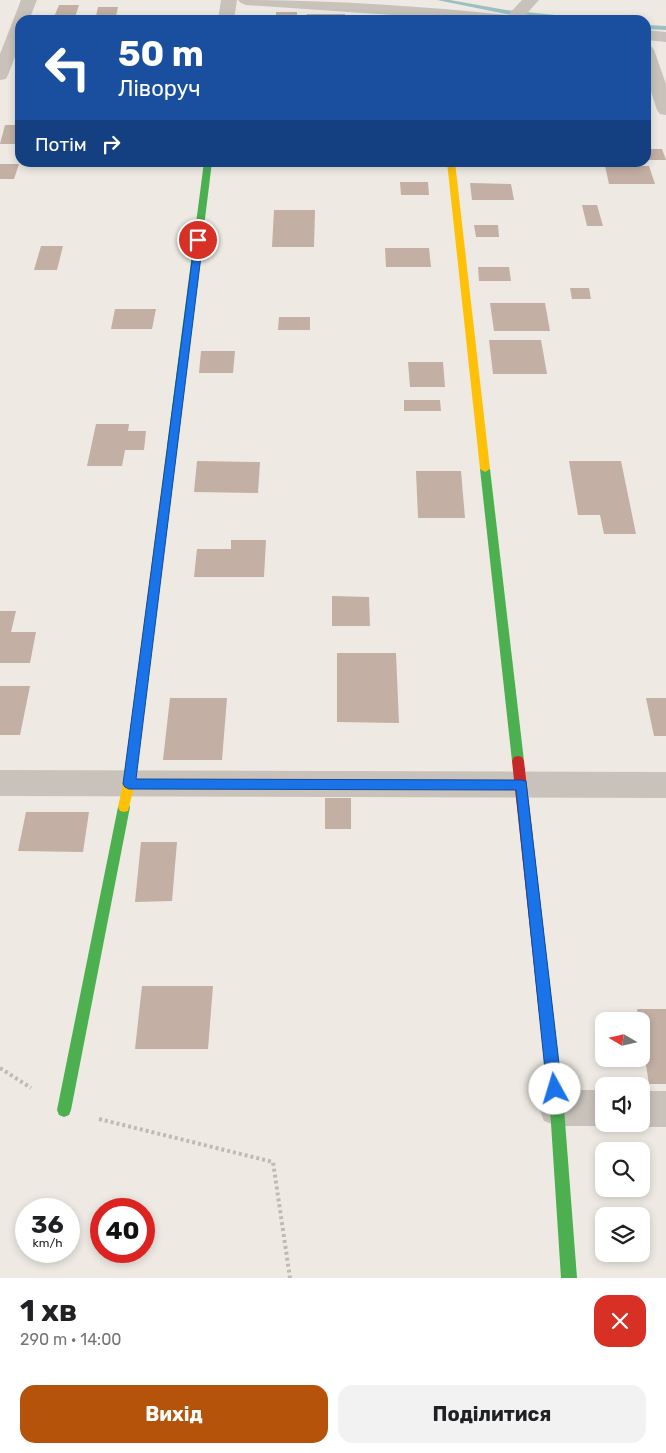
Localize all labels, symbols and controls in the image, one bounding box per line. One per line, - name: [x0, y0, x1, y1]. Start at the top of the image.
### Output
- text: 50 m: [118, 33, 204, 75]
- icon: left: [35, 35, 100, 100]
- text: Ліворуч: [118, 75, 201, 102]
- icon: right: [97, 130, 125, 158]
- text: Потім: [35, 133, 87, 156]
- pin: [177, 219, 219, 261]
- icon: arrive: [184, 226, 212, 254]
- north arrow: [595, 1012, 650, 1068]
- map controls: [595, 1012, 650, 1262]
- position arrow: [528, 1062, 580, 1114]
- button: sound: [595, 1077, 650, 1132]
- button: search: [595, 1142, 650, 1197]
- speed limit sign: 40: [90, 1198, 155, 1263]
- button: layers: [595, 1207, 650, 1262]
- text: 36: [31, 1210, 64, 1239]
- text: km/h: [33, 1236, 62, 1250]
- text: 1 хв: [20, 1293, 77, 1329]
- button: close: [594, 1295, 646, 1347]
- text: 290 m · 14:00: [20, 1330, 122, 1349]
- button: Вихід: [20, 1385, 328, 1443]
- button: Поділитися: [338, 1385, 646, 1443]

